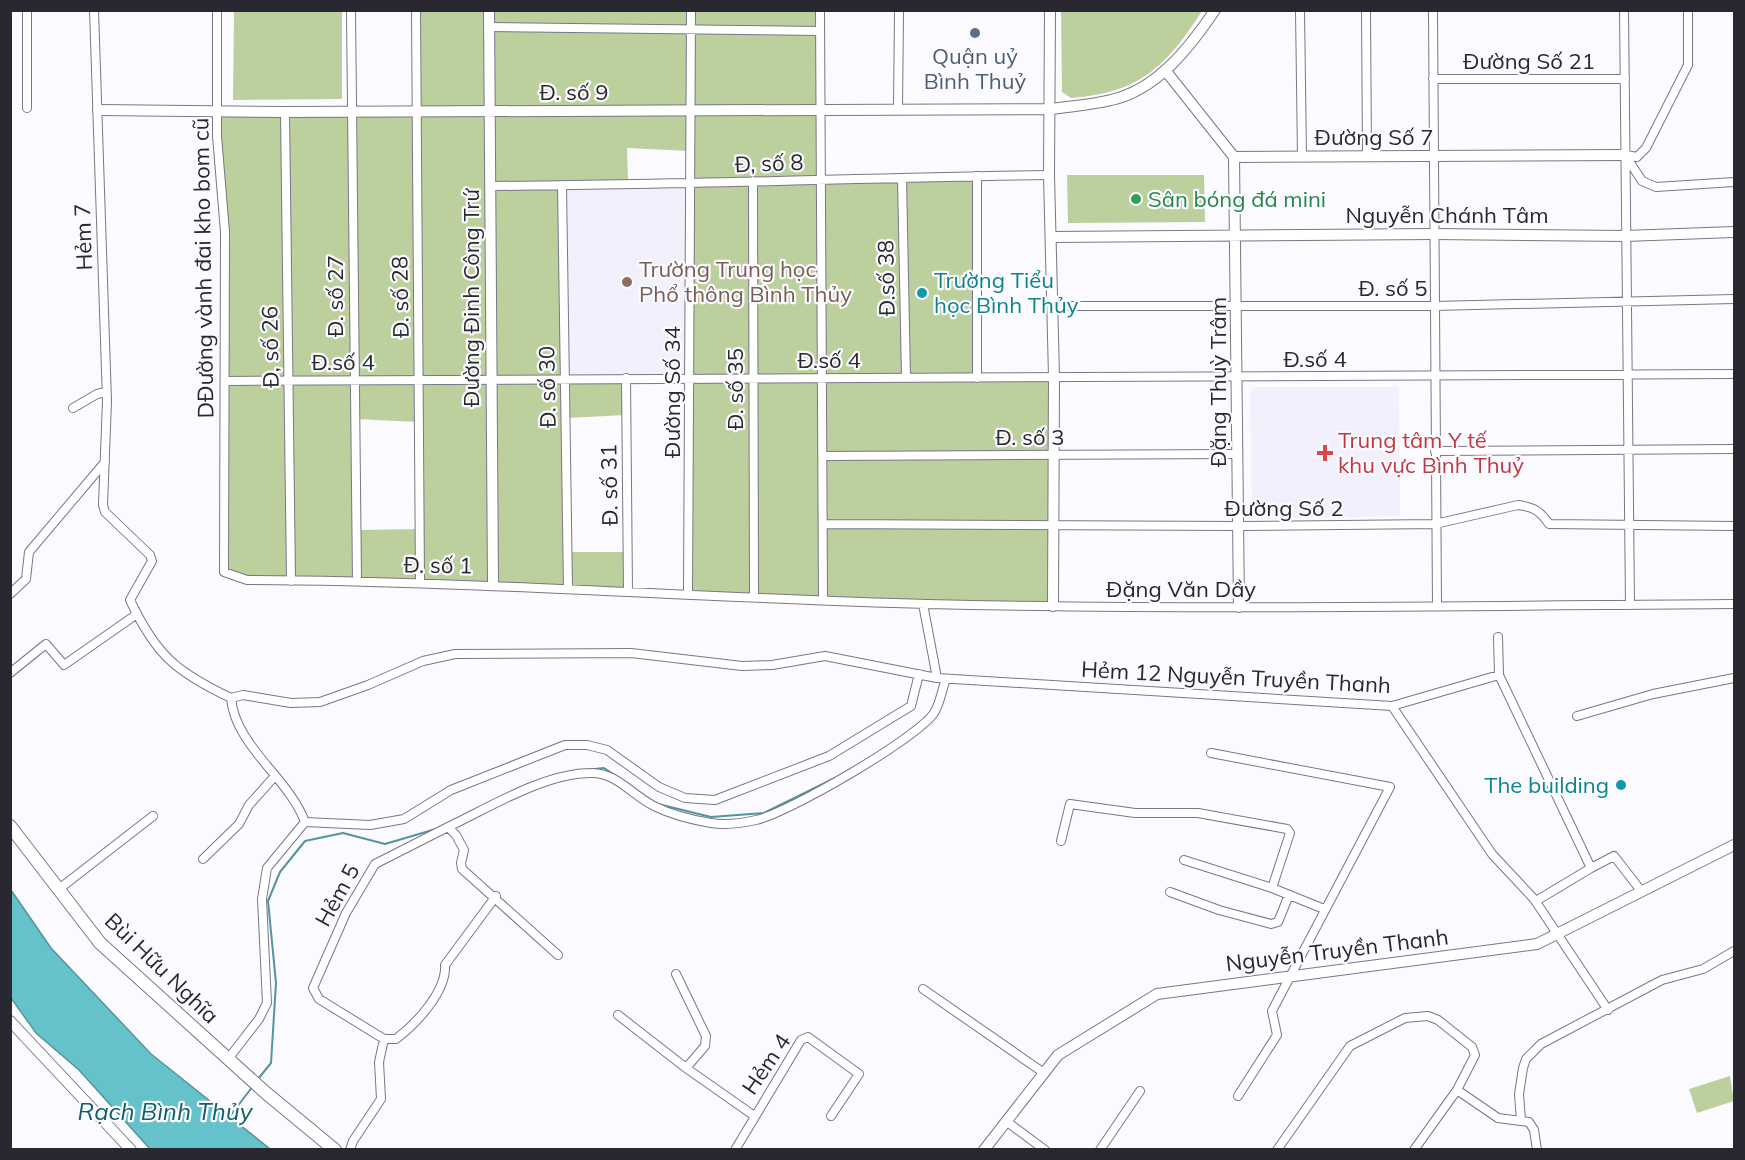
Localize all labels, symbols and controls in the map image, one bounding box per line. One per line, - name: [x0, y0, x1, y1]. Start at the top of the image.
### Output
- marker: Quận uỷ Bình Thuỷ: [968, 26, 982, 40]
- place label: Quận uỷ Bình Thuỷ: [924, 42, 1026, 95]
- street label: Đường Số 21: [1463, 47, 1595, 75]
- street label: Đ. số 9: [540, 78, 608, 106]
- street label: DĐường vành đai kho bom cũ: [186, 117, 220, 419]
- street label: Đường Số 7: [1315, 123, 1433, 151]
- street label: Đ, số 8: [734, 148, 804, 178]
- place label: Sân bóng đá mini: [1148, 185, 1326, 213]
- street label: Đường Đinh Công Trứ: [457, 188, 485, 407]
- marker: Sân bóng đá mini: [1129, 192, 1143, 206]
- street label: Nguyễn Chánh Tâm: [1346, 201, 1549, 229]
- street label: Hẻm 7: [68, 203, 98, 271]
- street label: Đ.số 38: [871, 240, 901, 316]
- street label: Đ. số 27: [321, 255, 349, 337]
- place label: Trường Trung học Phổ thông Bình Thủy: [639, 255, 852, 308]
- street label: Đ. số 28: [385, 256, 415, 338]
- place label: Trường Tiểu học Bình Thủy: [934, 266, 1079, 319]
- street label: Đ. số 5: [1359, 274, 1427, 302]
- marker: Trường Trung học Phổ thông Bình Thủy: [620, 275, 634, 289]
- marker: Trường Tiểu học Bình Thủy: [915, 286, 929, 300]
- street label: Đặng Thuỳ Trâm: [1204, 297, 1232, 467]
- street label: Đ, số 26: [255, 306, 285, 388]
- street label: Đường Số 34: [658, 326, 686, 458]
- street label: Đ.số 4: [1283, 345, 1347, 373]
- street label: Đ. số 30: [532, 346, 562, 428]
- street label: Đ.số 4: [797, 346, 861, 374]
- street label: Đ.số 4: [311, 348, 375, 376]
- street label: Đ. số 35: [721, 348, 749, 430]
- street label: Đ. số 3: [996, 423, 1064, 451]
- place label: Trung tâm Y tế khu vực Bình Thuỷ: [1338, 426, 1524, 479]
- street label: Đ. số 31: [594, 444, 624, 526]
- marker: Trung tâm Y tế khu vực Bình Thuỷ: [1316, 444, 1334, 462]
- street label: Đường Số 2: [1225, 494, 1343, 522]
- street label: Đ. số 1: [403, 550, 473, 580]
- street label: Đặng Văn Dầy: [1106, 575, 1256, 603]
- street label: Hẻm 12 Nguyễn Truyền Thanh: [1080, 655, 1392, 699]
- place label: The building: [1484, 771, 1609, 799]
- marker: The building: [1614, 778, 1628, 792]
- street label: Hẻm 5: [308, 859, 366, 931]
- street label: Bùi Hữu Nghĩa: [99, 907, 225, 1029]
- street label: Nguyễn Truyền Thanh: [1224, 922, 1450, 978]
- street label: Hẻm 4: [736, 1028, 796, 1100]
- water label: Rạch Bình Thủy: [78, 1096, 254, 1126]

